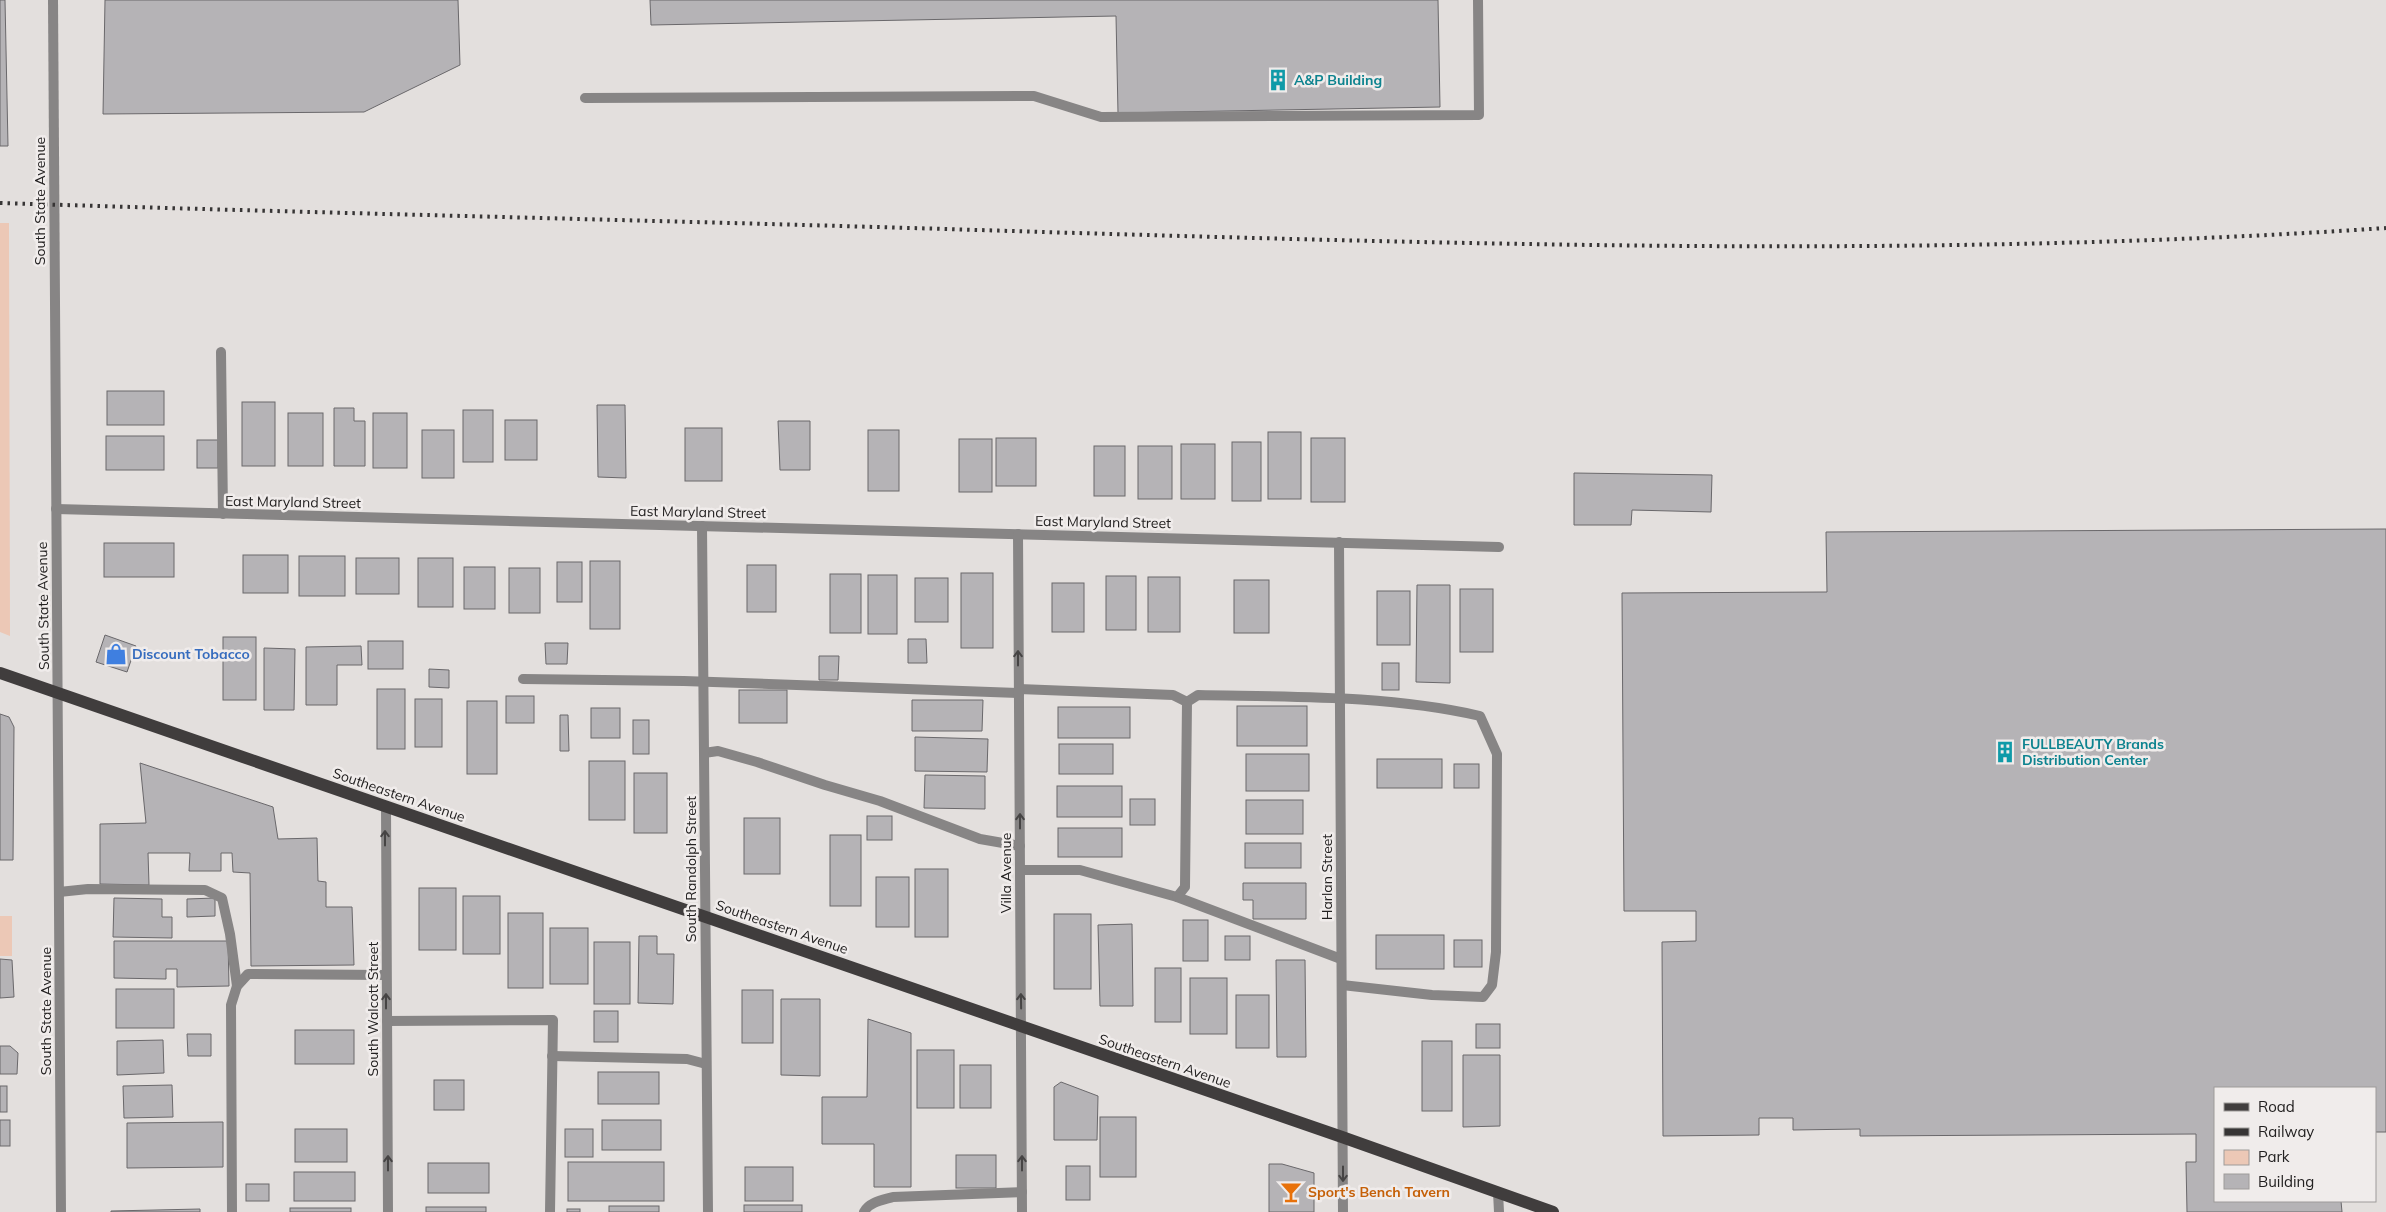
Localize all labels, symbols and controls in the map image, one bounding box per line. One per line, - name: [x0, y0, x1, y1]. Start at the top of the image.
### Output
- building icon: A&P Building: [1265, 67, 1291, 93]
- place label: A&P Building: [1294, 71, 1382, 89]
- street label: South State Avenue: [31, 137, 49, 265]
- street label: East Maryland Street: [225, 492, 361, 512]
- street label: East Maryland Street: [630, 502, 766, 522]
- street label: East Maryland Street: [1035, 512, 1171, 532]
- street label: South State Avenue: [33, 542, 53, 670]
- shop icon: Discount Tobacco: [103, 641, 129, 667]
- place label: Discount Tobacco: [132, 645, 250, 663]
- one-way arrow: [1013, 651, 1023, 667]
- place label: FULLBEAUTY Brands Distribution Center: [2022, 735, 2164, 769]
- building icon: FULLBEAUTY Brands Distribution Center: [1992, 739, 2018, 765]
- street label: Southeastern Avenue: [330, 764, 468, 826]
- street label: South Randolph Street: [682, 796, 700, 942]
- one-way arrow: [1015, 813, 1025, 830]
- one-way arrow: [380, 831, 390, 847]
- street label: Villa Avenue: [997, 833, 1015, 913]
- street label: Harlan Street: [1318, 834, 1336, 920]
- street label: Southeastern Avenue: [713, 896, 851, 958]
- street label: South Walcott Street: [364, 942, 382, 1076]
- street label: South State Avenue: [37, 947, 55, 1075]
- one-way arrow: [381, 993, 391, 1010]
- one-way arrow: [1016, 993, 1026, 1010]
- street label: Southeastern Avenue: [1096, 1030, 1234, 1092]
- legend: [2214, 1087, 2376, 1202]
- text: Road: [2258, 1097, 2295, 1116]
- text: Railway: [2258, 1122, 2314, 1141]
- text: Park: [2258, 1147, 2290, 1166]
- one-way arrow: [383, 1156, 392, 1172]
- one-way arrow: [1017, 1156, 1027, 1172]
- one-way arrow: [1338, 1166, 1347, 1182]
- text: Building: [2258, 1172, 2314, 1191]
- bar icon: Sport's Bench Tavern: [1278, 1179, 1304, 1205]
- place label: Sport's Bench Tavern: [1308, 1183, 1450, 1201]

